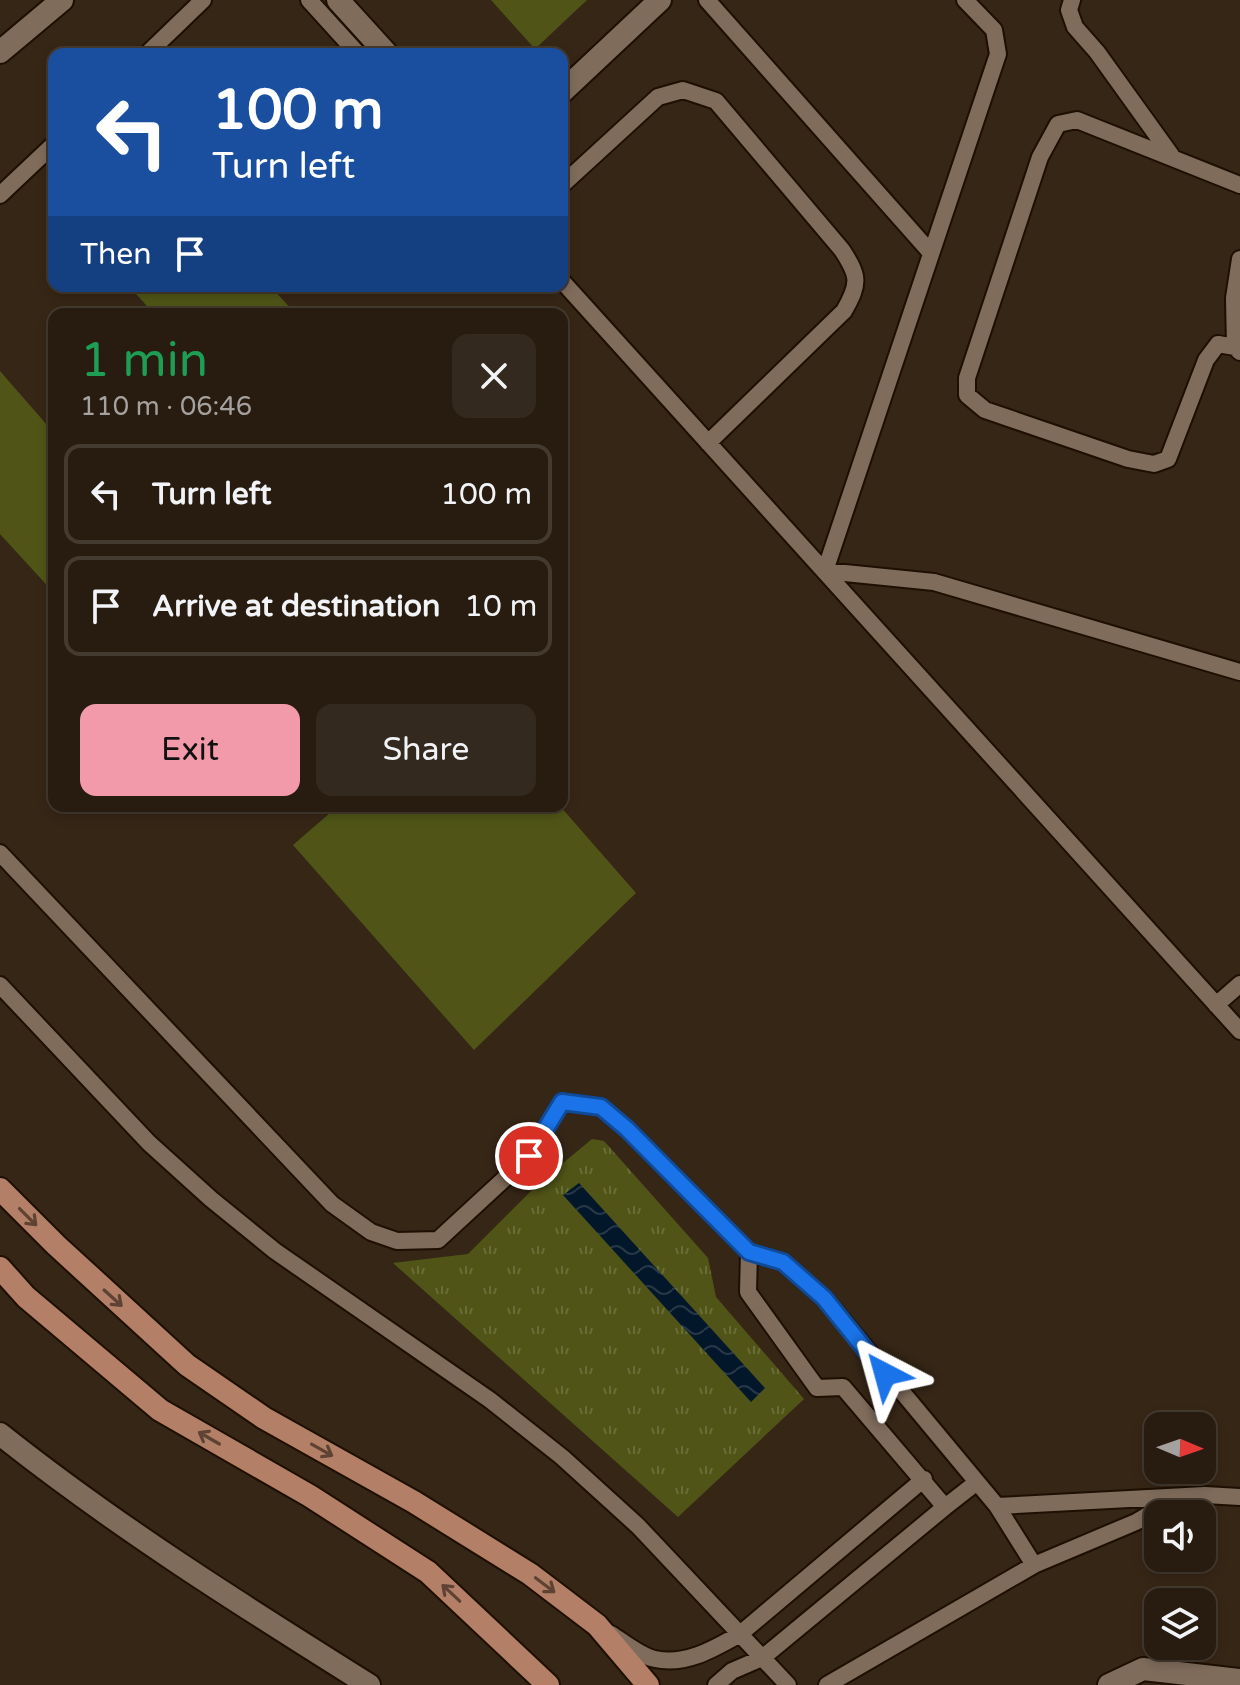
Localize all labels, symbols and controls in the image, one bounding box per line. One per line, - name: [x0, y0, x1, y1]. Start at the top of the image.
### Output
- text: 100 m: [212, 77, 383, 144]
- icon: left: [80, 80, 184, 184]
- text: Turn left: [212, 145, 355, 188]
- icon: arrive: [168, 232, 212, 276]
- text: Then: [80, 236, 152, 273]
- text: 1 min: [80, 332, 208, 390]
- button: close: [452, 334, 536, 418]
- text: 110 m · 06:46: [80, 391, 252, 422]
- icon: left: [84, 472, 128, 516]
- text: Turn left: [152, 476, 271, 513]
- text: 100 m: [440, 476, 532, 513]
- icon: arrive: [84, 584, 128, 628]
- text: Arrive at destination: [152, 588, 440, 625]
- text: 10 m: [464, 588, 537, 625]
- button: Exit: [80, 704, 300, 796]
- button: Share: [316, 704, 536, 796]
- pin: [495, 1122, 563, 1190]
- icon: arrive: [507, 1134, 551, 1178]
- one-way arrow: [18, 1207, 37, 1226]
- one-way arrow: [103, 1288, 123, 1307]
- position arrow: [843, 1332, 927, 1416]
- north arrow: [1144, 1412, 1216, 1484]
- map controls: [1144, 1412, 1216, 1660]
- one-way arrow: [197, 1430, 221, 1445]
- one-way arrow: [310, 1442, 333, 1458]
- button: sound: [1144, 1500, 1216, 1572]
- one-way arrow: [534, 1576, 555, 1593]
- one-way arrow: [442, 1584, 461, 1603]
- button: layers: [1144, 1588, 1216, 1660]

